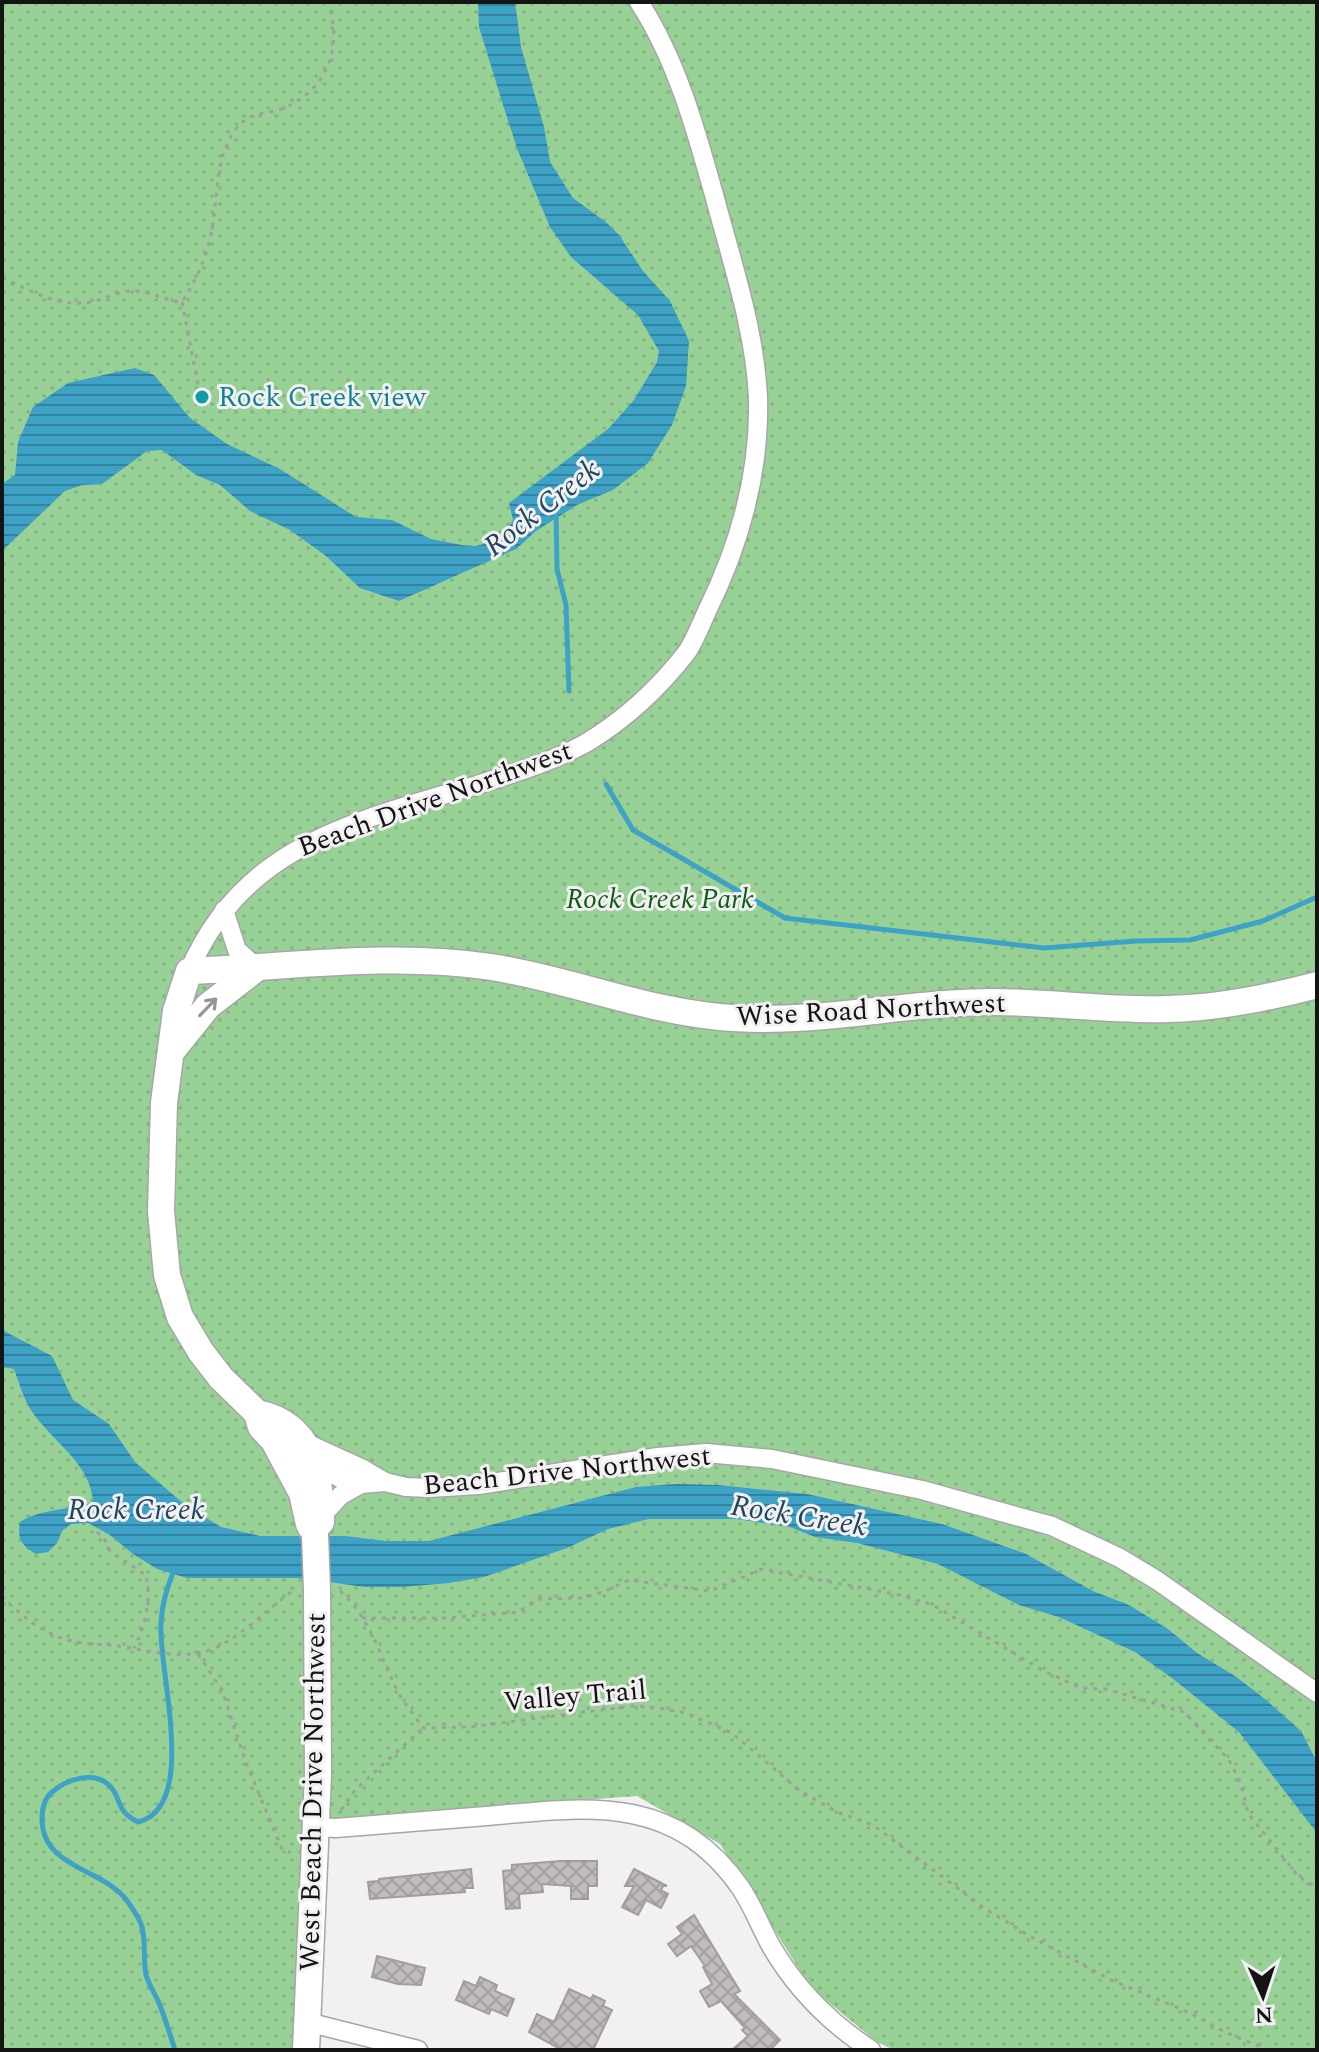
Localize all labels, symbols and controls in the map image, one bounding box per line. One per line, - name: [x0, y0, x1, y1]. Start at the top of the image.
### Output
- place label: Rock Creek view: [218, 376, 427, 419]
- marker: Rock Creek view: [193, 388, 211, 406]
- water label: Rock Creek: [474, 448, 610, 568]
- street label: Beach Drive Northwest: [292, 729, 578, 869]
- park label: Rock Creek Park: [566, 878, 754, 921]
- street label: Wise Road Northwest: [735, 981, 1007, 1039]
- one-way arrow: [199, 997, 218, 1017]
- street label: Beach Drive Northwest: [421, 1434, 713, 1508]
- water label: Rock Creek: [728, 1483, 870, 1549]
- water label: Rock Creek: [67, 1487, 205, 1533]
- street label: West Beach Drive Northwest: [288, 1612, 338, 1972]
- street label: Valley Trail: [502, 1668, 648, 1724]
- north arrow: [1223, 1956, 1303, 2036]
- text: N: [1254, 1998, 1274, 2031]

